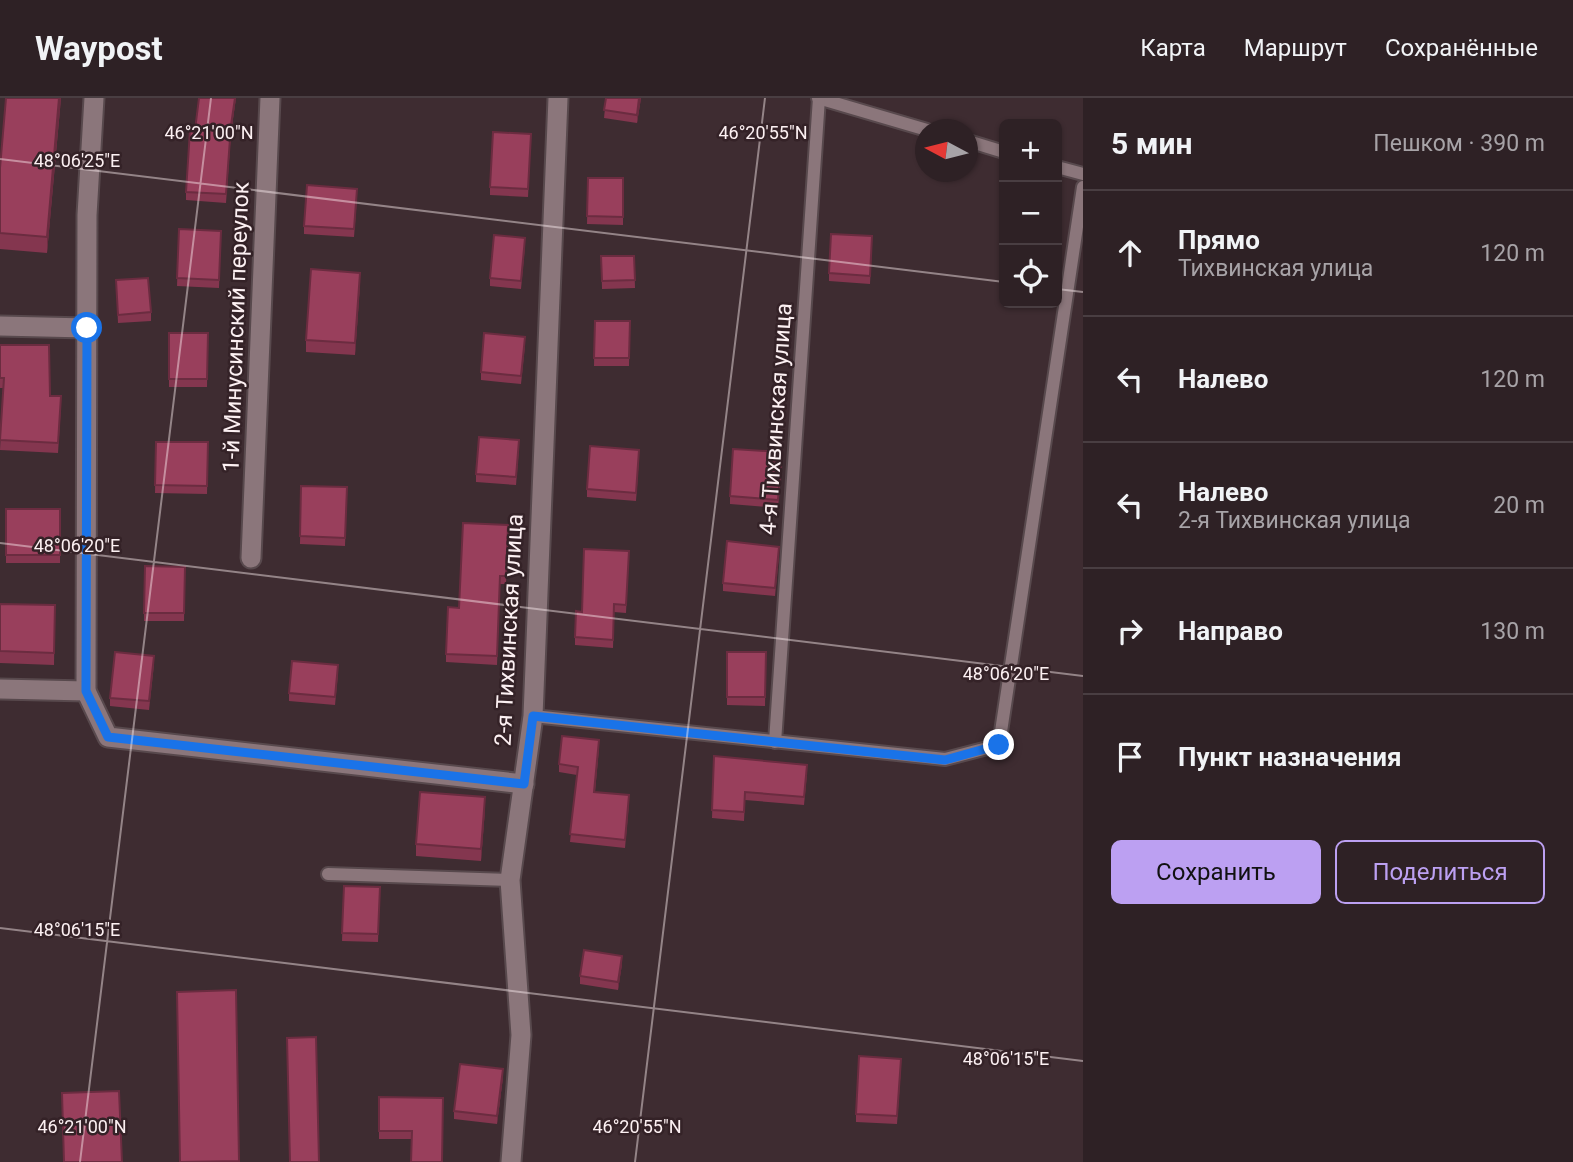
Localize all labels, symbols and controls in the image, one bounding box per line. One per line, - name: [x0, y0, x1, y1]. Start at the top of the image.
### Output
- text: Waypost: [35, 29, 163, 68]
- text: Карта: [1140, 34, 1206, 62]
- text: Маршрут: [1244, 34, 1347, 62]
- text: Сохранённые: [1385, 34, 1538, 62]
- north arrow: [915, 119, 978, 182]
- map controls: [999, 119, 1062, 308]
- button: +: [999, 119, 1062, 182]
- text: 46°21'00"N: [164, 122, 254, 143]
- text: 46°20'55"N: [718, 122, 808, 143]
- text: 5 мин: [1111, 126, 1192, 161]
- text: Пешком · 390 m: [1373, 130, 1545, 157]
- text: 48°06'25"E: [34, 150, 120, 171]
- street label: 1-й Минусинский переулок: [217, 181, 255, 473]
- button: −: [999, 182, 1062, 245]
- text: Прямо: [1178, 225, 1260, 255]
- icon: ahead: [1111, 234, 1149, 272]
- text: 120 m: [1480, 240, 1545, 267]
- button: locate: [999, 245, 1062, 308]
- text: Тихвинская улица: [1178, 255, 1373, 282]
- street label: 4-я Тихвинская улица: [754, 302, 798, 536]
- route start: [71, 312, 102, 343]
- icon: left: [1111, 360, 1149, 398]
- text: Налево: [1178, 364, 1268, 394]
- text: 120 m: [1480, 366, 1545, 393]
- text: Налево: [1178, 477, 1268, 507]
- icon: left: [1111, 486, 1149, 524]
- text: 20 m: [1493, 492, 1545, 519]
- text: 2-я Тихвинская улица: [1178, 507, 1410, 534]
- street label: 2-я Тихвинская улица: [489, 513, 529, 747]
- text: 48°06'20"E: [34, 535, 120, 556]
- icon: right: [1111, 612, 1149, 650]
- text: Направо: [1178, 616, 1283, 646]
- text: 130 m: [1480, 618, 1545, 645]
- text: 48°06'20"E: [963, 663, 1049, 684]
- route end: [983, 729, 1014, 760]
- icon: arrive: [1111, 738, 1149, 776]
- text: Пункт назначения: [1178, 742, 1402, 772]
- button: Сохранить: [1111, 840, 1321, 904]
- button: Поделиться: [1335, 840, 1545, 904]
- text: 48°06'15"E: [34, 919, 120, 940]
- text: 48°06'15"E: [963, 1048, 1049, 1069]
- text: 46°21'00"N: [37, 1116, 127, 1137]
- text: 46°20'55"N: [592, 1116, 682, 1137]

